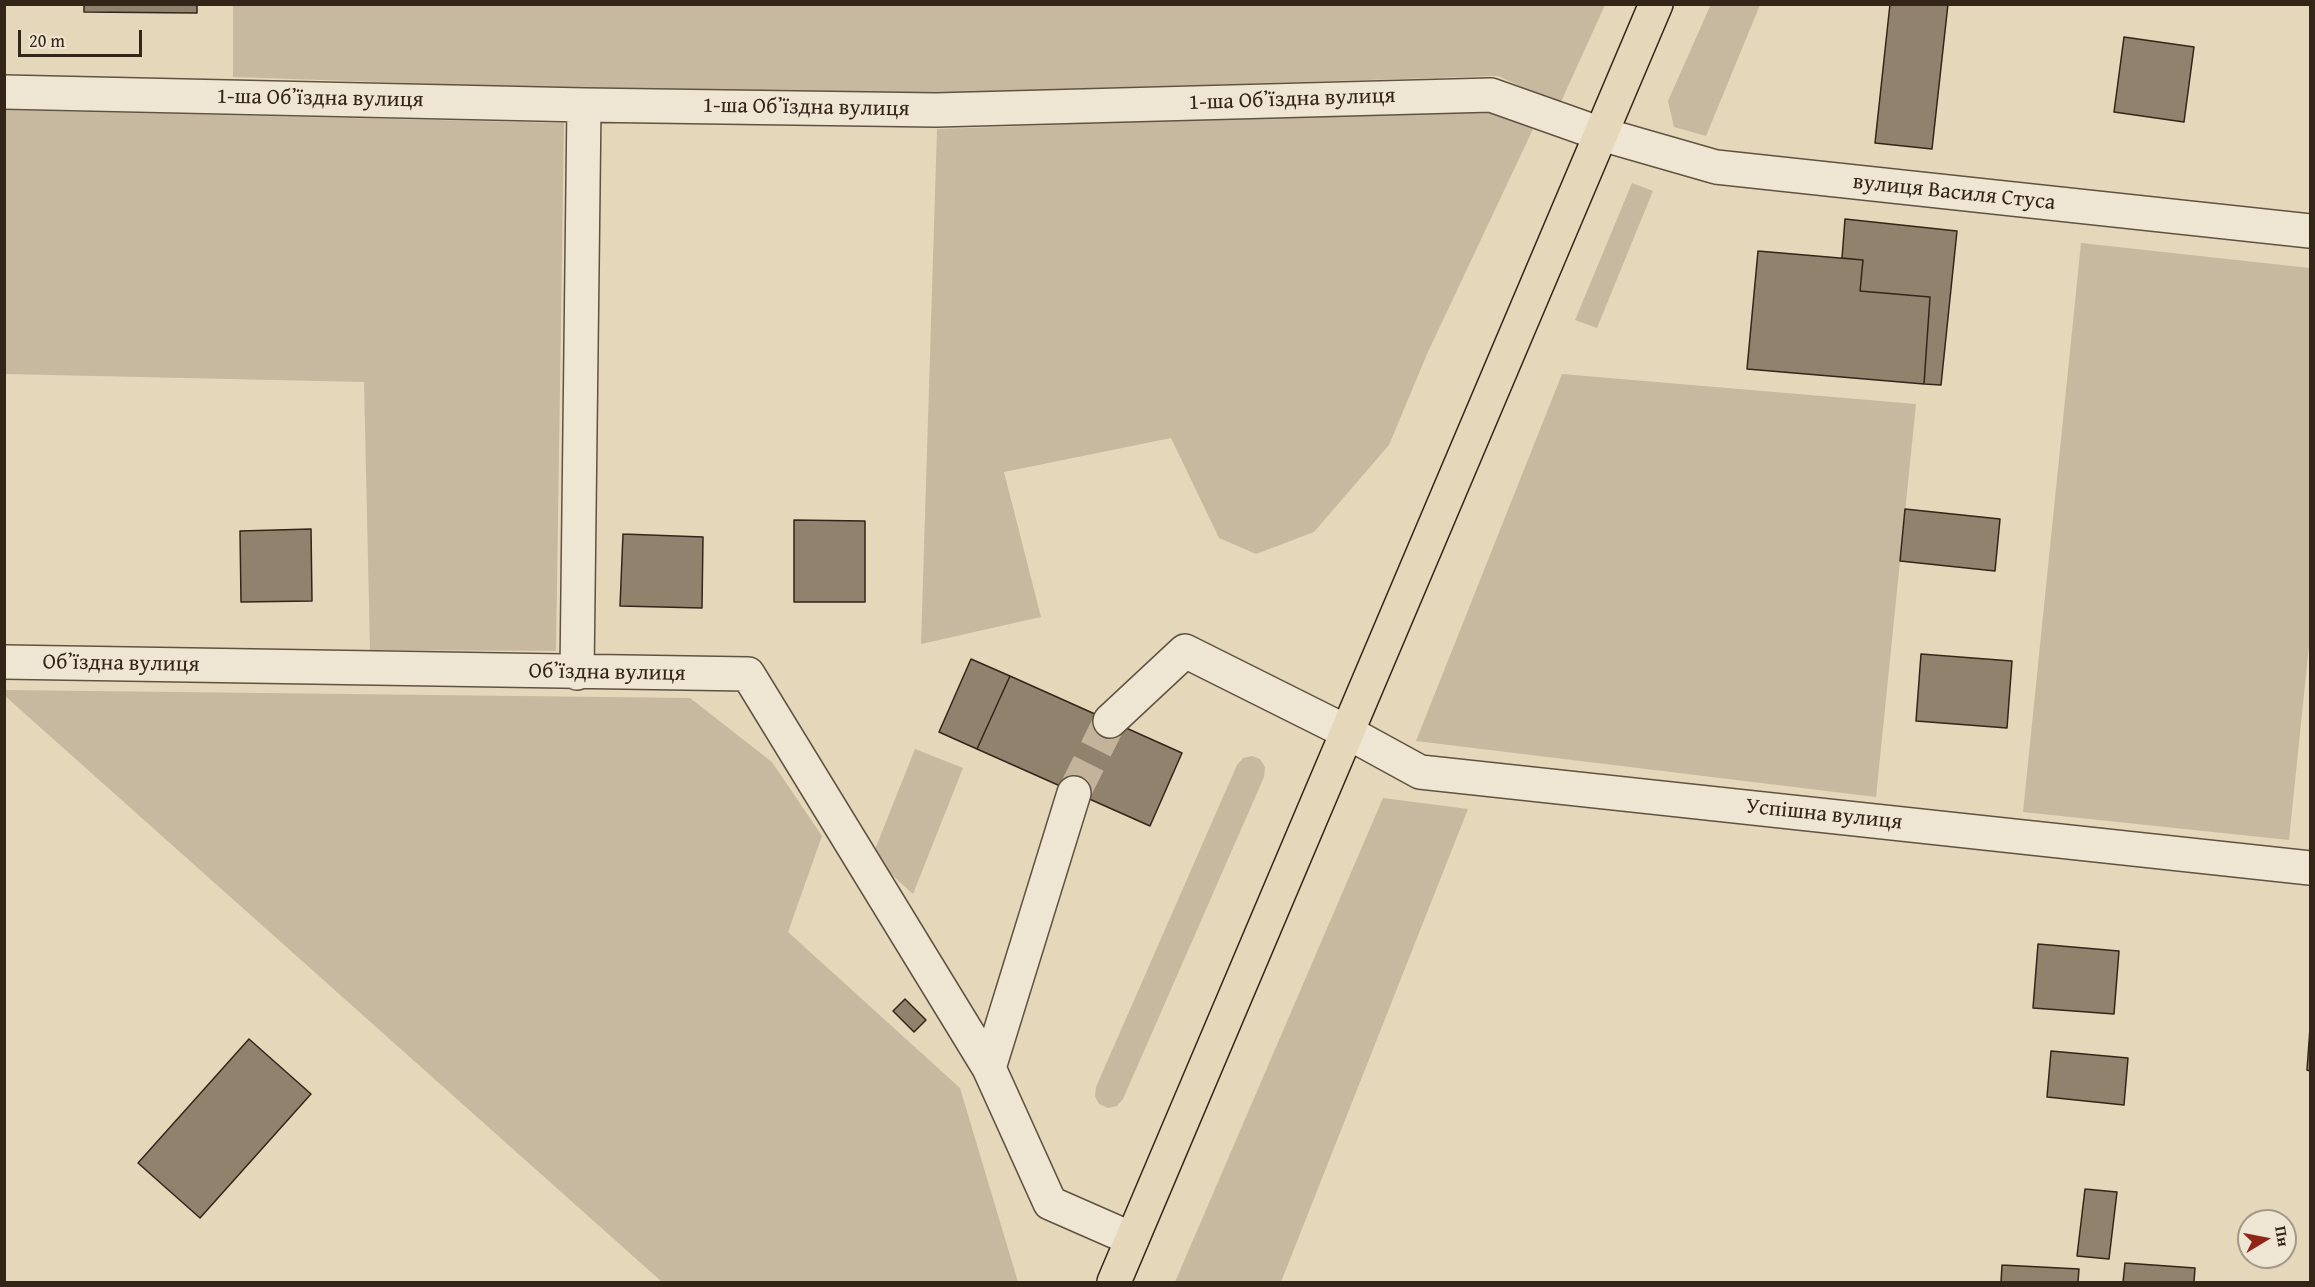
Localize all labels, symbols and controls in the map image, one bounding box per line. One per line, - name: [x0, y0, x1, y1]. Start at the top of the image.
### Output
- scale bar: [21, 18, 146, 56]
- text: 20 m: [29, 27, 65, 54]
- street label: 1-ша Обʼїздна вулиця: [1188, 83, 1396, 117]
- street label: 1-ша Обʼїздна вулиця: [216, 84, 424, 114]
- street label: 1-ша Обʼїздна вулиця: [702, 93, 910, 123]
- street label: вулиця Василя Стуса: [1851, 169, 2057, 217]
- street label: Обʼїздна вулиця: [42, 649, 200, 679]
- street label: Обʼїздна вулиця: [528, 658, 686, 688]
- street label: Успішна вулиця: [1744, 794, 1904, 836]
- north arrow: [2237, 1209, 2297, 1269]
- text: Пн: [2269, 1224, 2296, 1248]

